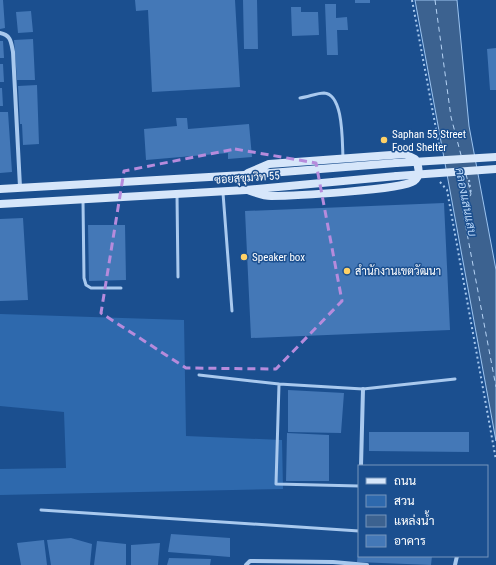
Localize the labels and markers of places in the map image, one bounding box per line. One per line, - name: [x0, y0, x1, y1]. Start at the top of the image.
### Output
- place label: Saphan 55 Street Food Shelter: [392, 128, 466, 154]
- marker: Saphan 55 Street Food Shelter: [379, 135, 389, 145]
- place label: Speaker box: [252, 251, 305, 264]
- marker: Speaker box: [239, 252, 249, 262]
- place label: สำนักงานเขตวัฒนา: [355, 264, 441, 278]
- marker: สำนักงานเขตวัฒนา: [342, 266, 352, 276]

